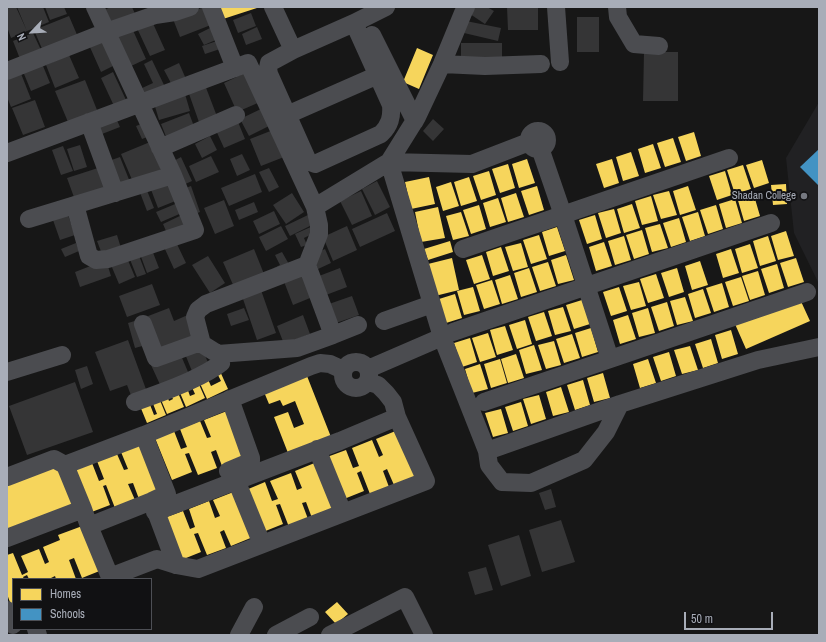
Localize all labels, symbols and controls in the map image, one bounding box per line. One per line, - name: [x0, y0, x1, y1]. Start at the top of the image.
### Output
- north arrow: [12, 12, 52, 52]
- text: N: [13, 31, 29, 43]
- place label: Shadan College: [732, 189, 796, 203]
- marker: Shadan College: [799, 191, 809, 201]
- legend: [12, 578, 152, 630]
- text: Homes: [50, 586, 81, 602]
- scale bar: [686, 604, 775, 630]
- text: Schools: [50, 606, 85, 622]
- text: 50 m: [691, 611, 713, 627]

